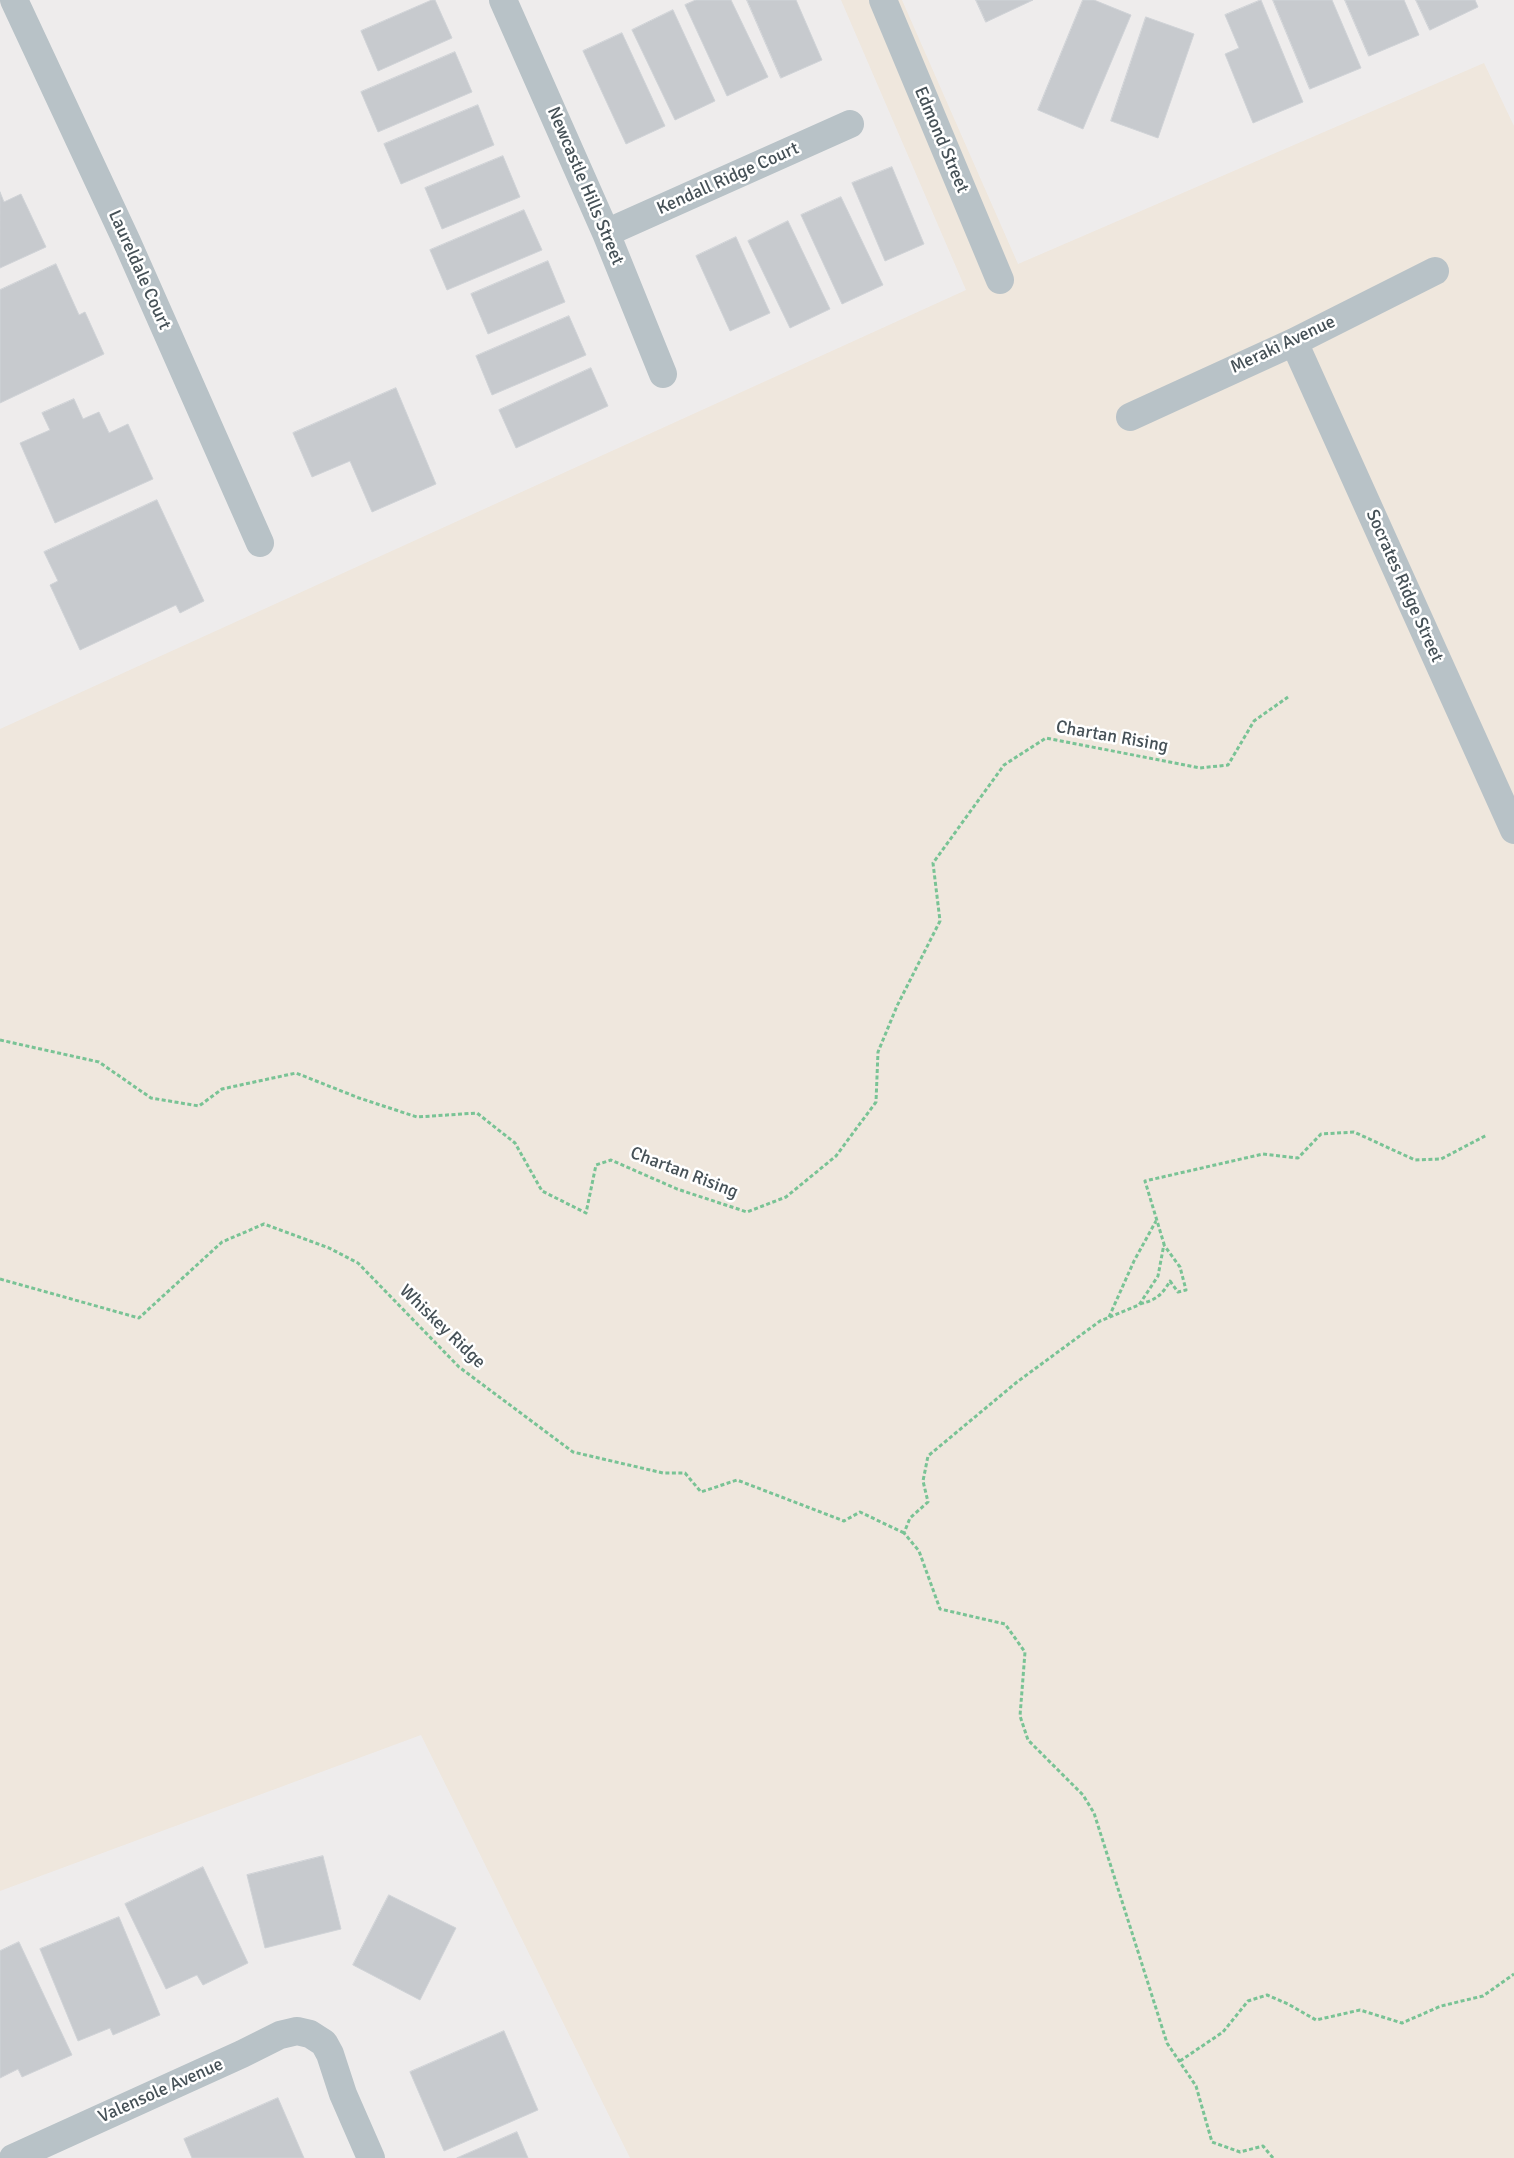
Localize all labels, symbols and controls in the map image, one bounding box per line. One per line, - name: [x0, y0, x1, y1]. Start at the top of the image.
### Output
- street label: Edmond Street: [909, 84, 973, 196]
- street label: Newcastle Hills Street: [542, 104, 628, 268]
- street label: Kendall Ridge Court: [654, 138, 802, 220]
- street label: Laureldale Court: [103, 207, 175, 333]
- street label: Meraki Avenue: [1227, 311, 1339, 379]
- street label: Socrates Ridge Street: [1361, 506, 1447, 666]
- street label: Chartan Rising: [1054, 716, 1170, 758]
- street label: Chartan Rising: [627, 1143, 741, 1203]
- street label: Whiskey Ridge: [394, 1281, 490, 1373]
- street label: Valensole Avenue: [95, 2054, 227, 2128]

